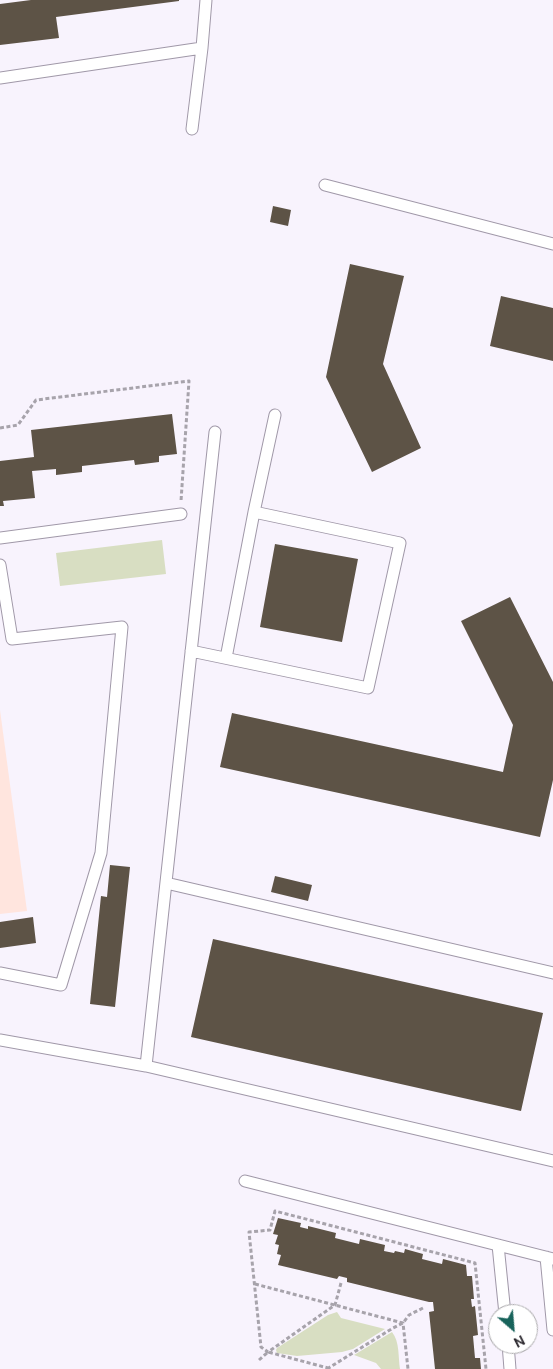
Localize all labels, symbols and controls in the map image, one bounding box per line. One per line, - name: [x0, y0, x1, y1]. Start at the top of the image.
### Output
- north arrow: [488, 1304, 538, 1354]
- text: N: [511, 1332, 528, 1351]

